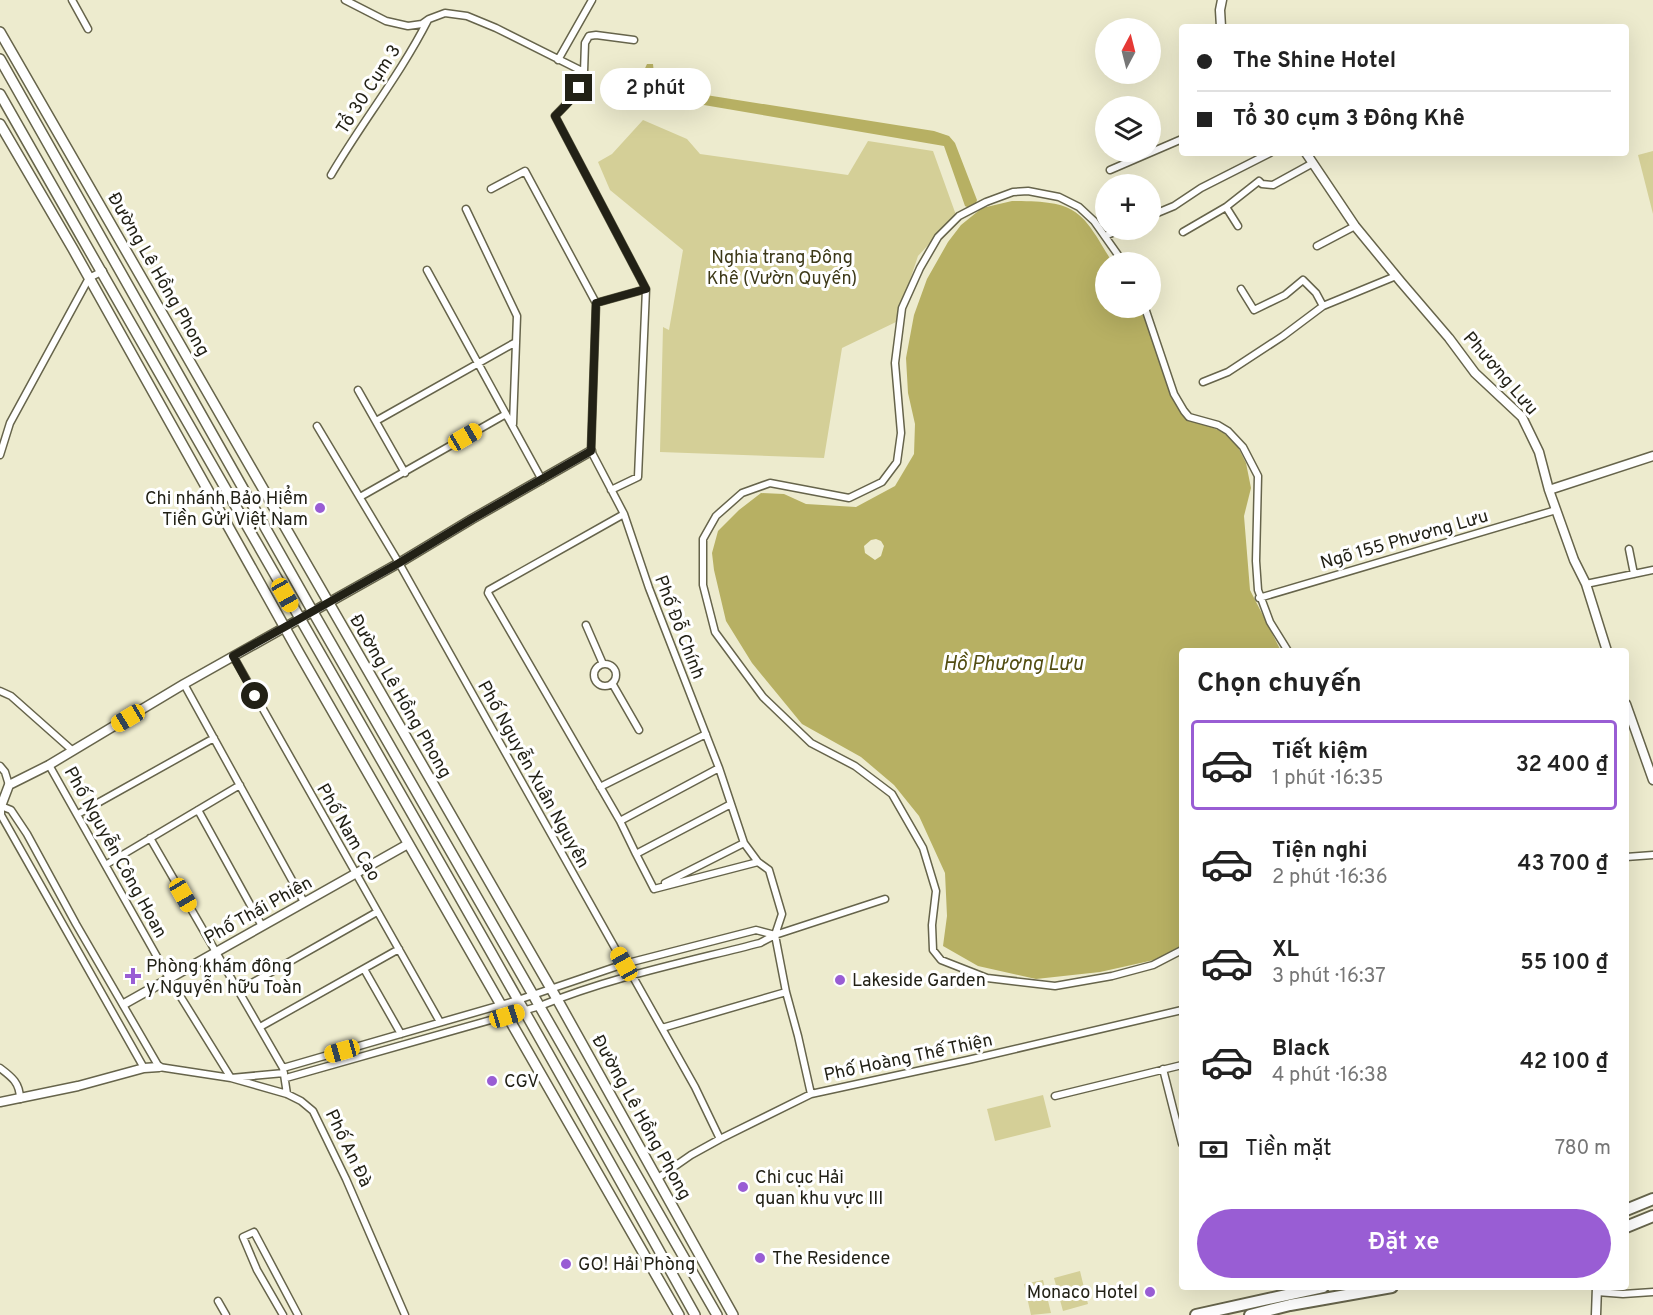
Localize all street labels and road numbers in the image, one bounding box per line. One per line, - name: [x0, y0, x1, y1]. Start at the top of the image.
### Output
- street label: Tổ 30 Cụm 3: [328, 38, 407, 139]
- street label: Đường Lê Hồng Phong: [101, 188, 215, 361]
- street label: Phương Lưu: [1457, 327, 1542, 420]
- street label: Ngõ 155 Phương Lưu: [1318, 505, 1491, 575]
- street label: Phố Đỗ Chính: [648, 572, 711, 683]
- street label: Đường Lê Hồng Phong: [343, 610, 457, 783]
- street label: Phố Nguyễn Xuân Nguyên: [471, 676, 596, 873]
- street label: Phố Nguyễn Công Hoan: [58, 762, 173, 943]
- street label: Phố Nam Cao: [311, 779, 386, 886]
- street label: Phố Thái Phiên: [200, 871, 317, 951]
- street label: Phố Hoàng Thế Thiện: [822, 1028, 995, 1088]
- street label: Đường Lê Hồng Phong: [586, 1031, 697, 1204]
- street label: Phố An Đà: [319, 1106, 377, 1191]

